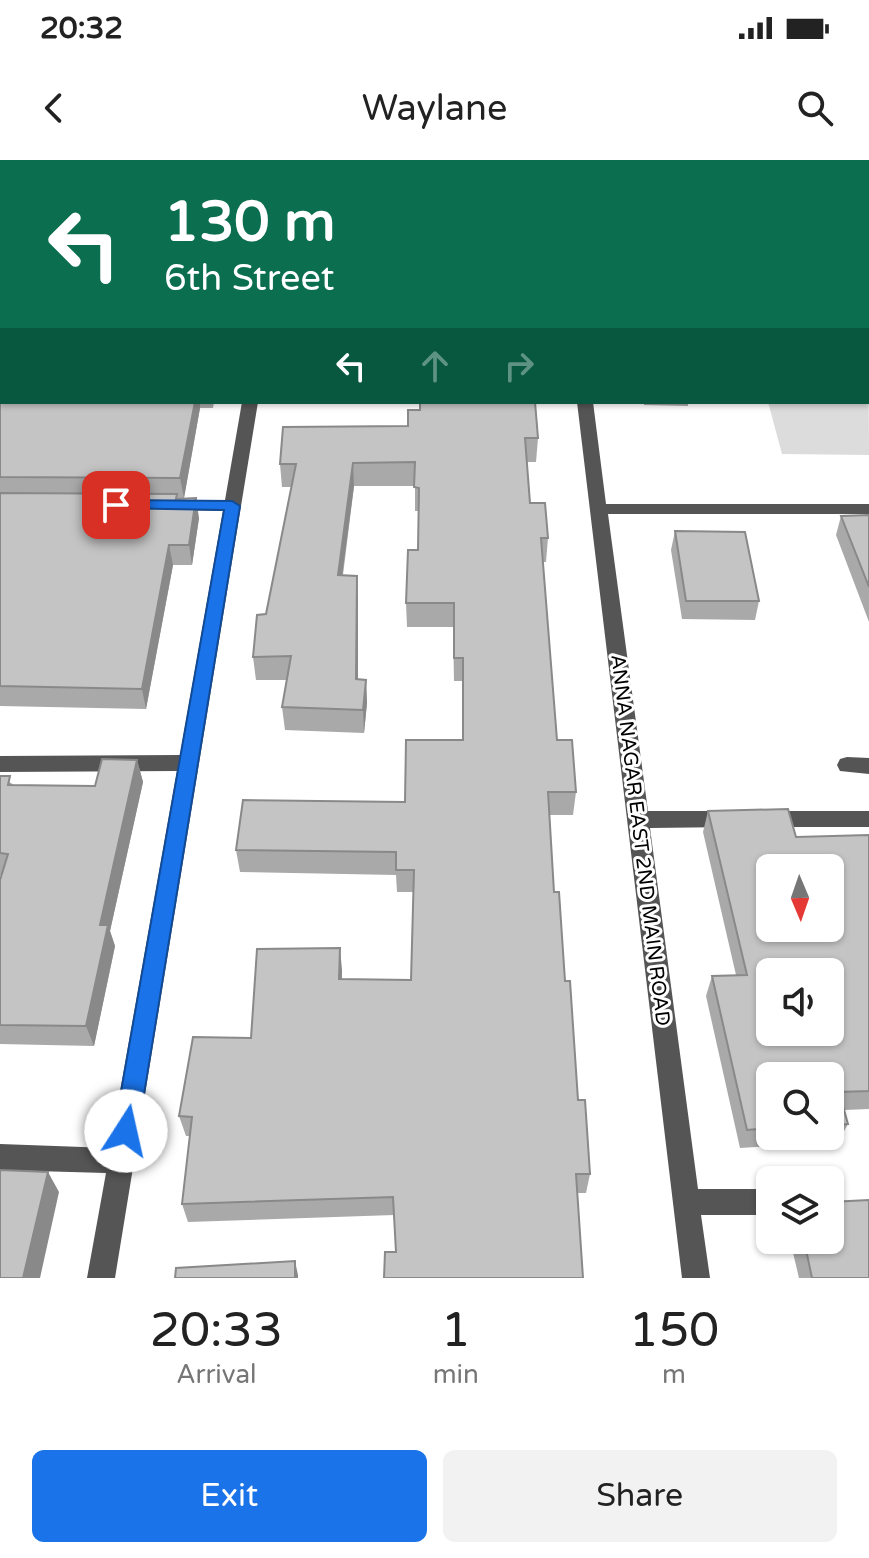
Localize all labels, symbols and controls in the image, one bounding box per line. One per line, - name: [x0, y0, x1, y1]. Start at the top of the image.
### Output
- text: 20:32: [40, 10, 123, 47]
- icon: back: [32, 86, 76, 130]
- icon: search: [793, 86, 837, 130]
- text: Waylane: [362, 87, 507, 130]
- text: 130 m: [164, 189, 335, 256]
- icon: left: [32, 192, 136, 296]
- text: 6th Street: [164, 257, 335, 300]
- icon: left: [329, 344, 373, 388]
- icon: ahead: [413, 344, 457, 388]
- icon: right: [497, 344, 541, 388]
- pin: [82, 471, 150, 539]
- icon: arrive: [94, 483, 138, 527]
- street label: ANNA NAGAR EAST 2ND MAIN ROAD: [605, 653, 675, 1027]
- north arrow: [756, 854, 844, 942]
- map controls: [756, 854, 844, 1254]
- button: sound: [756, 958, 844, 1046]
- button: search: [756, 1062, 844, 1150]
- position arrow: [84, 1089, 168, 1173]
- button: layers: [756, 1166, 844, 1254]
- text: 20:33: [150, 1302, 283, 1360]
- text: 1: [441, 1302, 471, 1360]
- text: 150: [629, 1302, 719, 1360]
- text: Arrival: [176, 1359, 257, 1390]
- text: min: [433, 1359, 479, 1390]
- text: m: [662, 1359, 686, 1390]
- button: Exit: [32, 1450, 427, 1542]
- button: Share: [443, 1450, 837, 1542]

